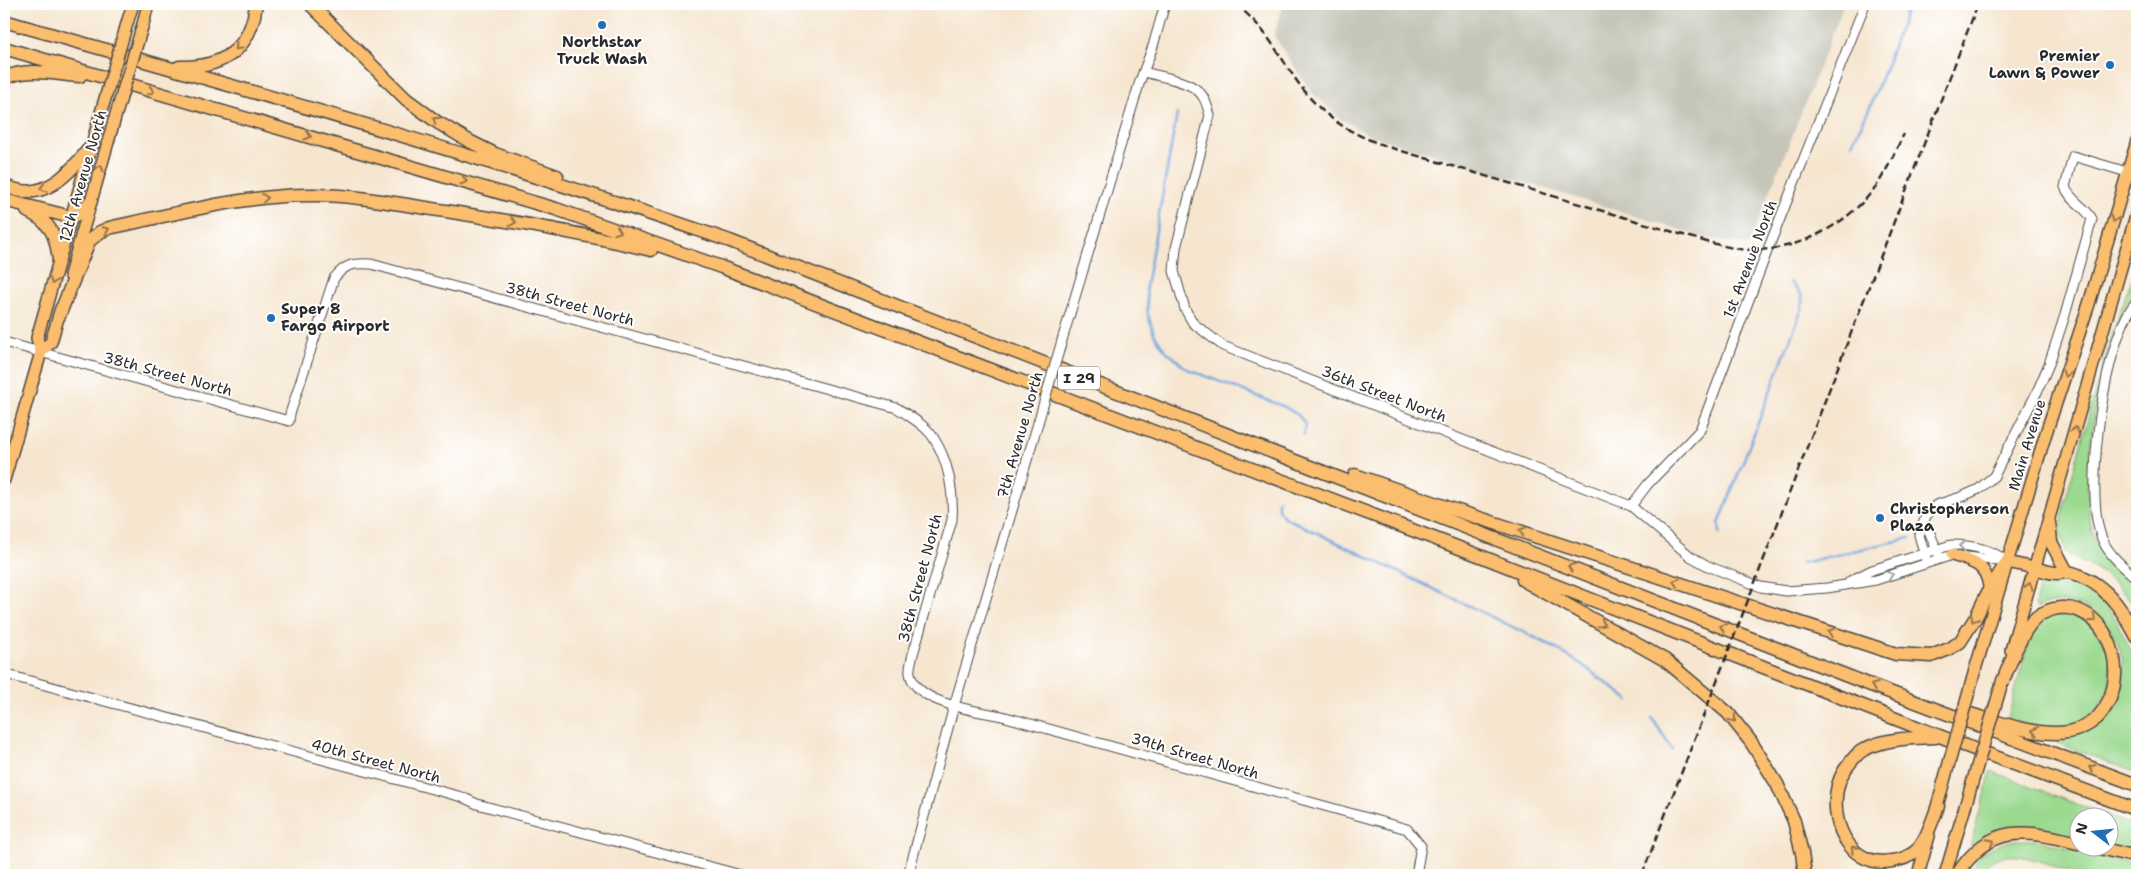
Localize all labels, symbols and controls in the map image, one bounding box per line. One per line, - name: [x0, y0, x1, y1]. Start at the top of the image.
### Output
- marker: Northstar Truck Wash: [596, 19, 608, 31]
- place label: Northstar Truck Wash: [557, 32, 647, 69]
- one-way arrow: [235, 42, 244, 51]
- place label: Premier Lawn & Power: [1989, 46, 2100, 83]
- marker: Premier Lawn & Power: [2104, 59, 2116, 71]
- one-way arrow: [147, 85, 156, 96]
- street label: 12th Avenue North: [55, 107, 111, 245]
- one-way arrow: [432, 117, 442, 126]
- one-way arrow: [303, 130, 311, 140]
- one-way arrow: [95, 164, 105, 172]
- one-way arrow: [459, 176, 467, 186]
- one-way arrow: [39, 182, 48, 192]
- one-way arrow: [261, 193, 269, 204]
- street label: 1st Avenue North: [1718, 197, 1782, 321]
- one-way arrow: [2109, 214, 2119, 223]
- one-way arrow: [509, 216, 517, 227]
- one-way arrow: [101, 225, 110, 236]
- one-way arrow: [614, 225, 622, 235]
- one-way arrow: [49, 276, 59, 284]
- street label: 38th Street North: [503, 277, 637, 331]
- place label: Super 8 Fargo Airport: [281, 299, 390, 336]
- marker: Super 8 Fargo Airport: [265, 312, 277, 324]
- street label: 38th Street North: [101, 347, 235, 401]
- street label: 36th Street North: [1318, 361, 1450, 427]
- road number: I 29: [1058, 366, 1100, 389]
- street label: 7th Avenue North: [992, 369, 1048, 501]
- one-way arrow: [2061, 369, 2071, 378]
- street label: Main Avenue: [2004, 397, 2050, 493]
- one-way arrow: [2069, 426, 2080, 434]
- place label: Christopherson Plaza: [1890, 499, 2009, 536]
- street label: 38th Street North: [893, 511, 947, 645]
- marker: Christopherson Plaza: [1874, 512, 1886, 524]
- one-way arrow: [1518, 527, 1526, 537]
- one-way arrow: [1958, 541, 1966, 552]
- one-way arrow: [1568, 563, 1576, 573]
- one-way arrow: [1885, 571, 1893, 581]
- one-way arrow: [1673, 577, 1681, 587]
- one-way arrow: [2024, 582, 2034, 590]
- one-way arrow: [1971, 614, 1980, 623]
- one-way arrow: [2087, 614, 2096, 623]
- one-way arrow: [1597, 618, 1606, 628]
- one-way arrow: [1719, 622, 1728, 633]
- one-way arrow: [1827, 628, 1835, 638]
- one-way arrow: [1870, 682, 1879, 692]
- one-way arrow: [1727, 714, 1736, 723]
- one-way arrow: [2030, 726, 2039, 736]
- street label: 39th Street North: [1129, 728, 1261, 784]
- street label: 40th Street North: [309, 734, 443, 788]
- one-way arrow: [2088, 764, 2096, 774]
- north arrow: [2068, 806, 2118, 856]
- text: N: [2071, 821, 2092, 836]
- one-way arrow: [1986, 838, 1995, 848]
- one-way arrow: [1851, 845, 1860, 854]

